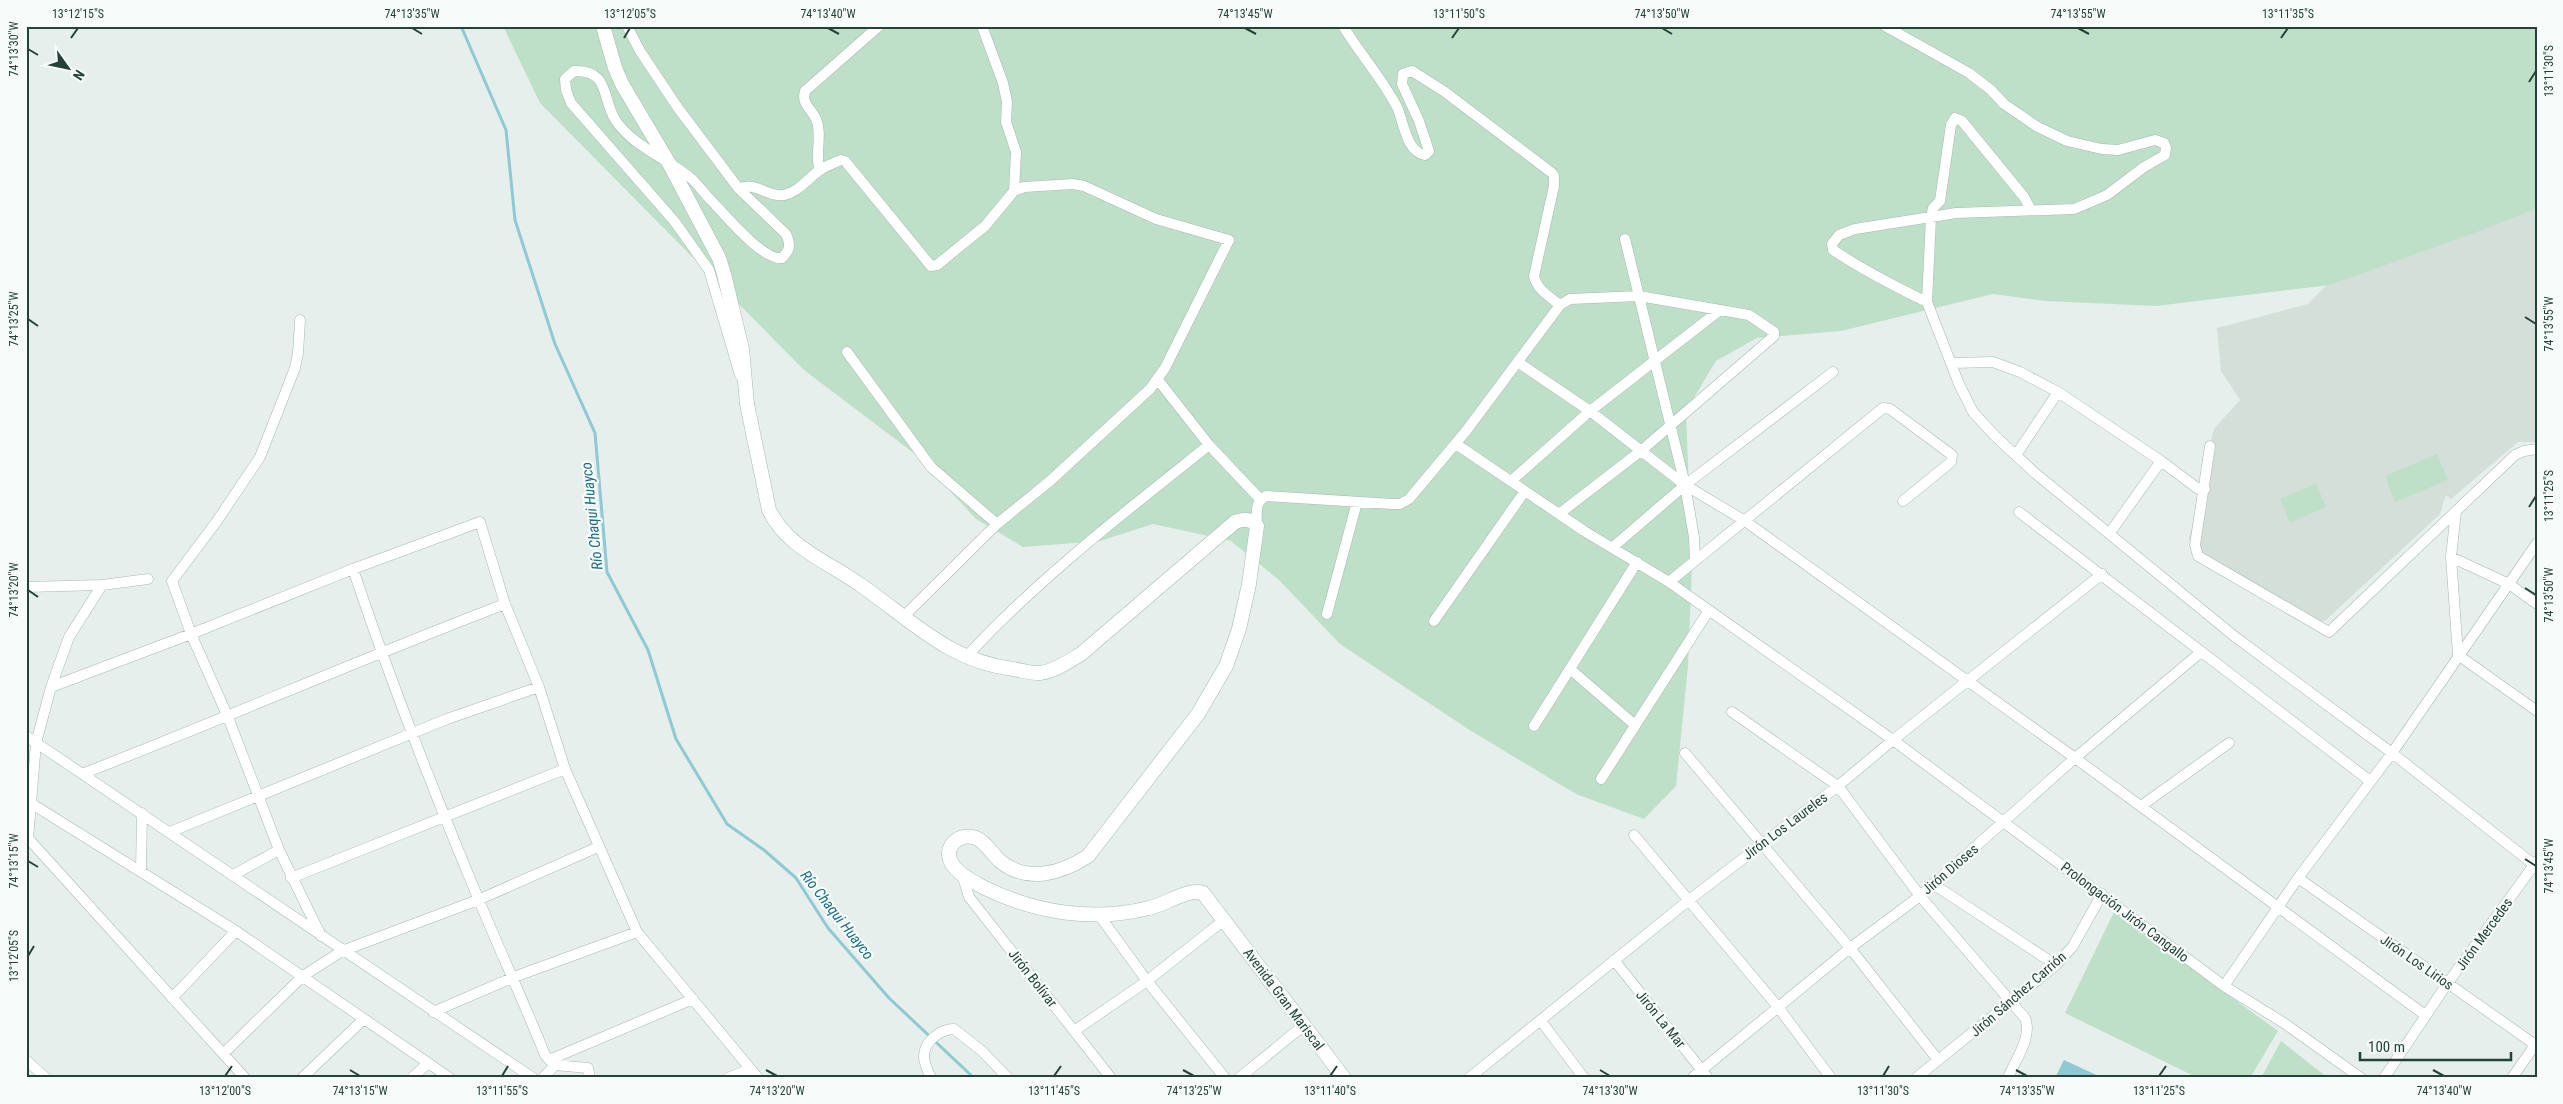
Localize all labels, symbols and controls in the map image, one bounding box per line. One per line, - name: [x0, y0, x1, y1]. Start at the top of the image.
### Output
- text: 13°12'15"S: [52, 7, 104, 21]
- text: 74°13'35"W: [384, 7, 440, 21]
- text: 13°12'05"S: [604, 7, 656, 21]
- text: 74°13'40"W: [800, 7, 856, 21]
- text: 74°13'45"W: [1217, 7, 1273, 21]
- text: 13°11'50"S: [1433, 7, 1485, 21]
- text: 74°13'50"W: [1634, 7, 1690, 21]
- text: 74°13'55"W: [2050, 7, 2106, 21]
- text: 13°11'35"S: [2262, 7, 2314, 21]
- text: 74°13'30"W: [7, 21, 21, 77]
- north arrow: [42, 42, 92, 92]
- text: 13°11'30"S: [2542, 45, 2556, 97]
- text: N: [70, 67, 88, 83]
- text: 74°13'25"W: [7, 291, 21, 347]
- text: 74°13'55"W: [2542, 296, 2556, 352]
- water label: Río Chaqui Huayco: [577, 461, 607, 571]
- text: 13°11'25"S: [2542, 470, 2556, 522]
- text: 74°13'20"W: [7, 562, 21, 618]
- text: 74°13'50"W: [2542, 567, 2556, 623]
- street label: Jirón Los Laureles: [1740, 789, 1830, 863]
- text: 74°13'15"W: [7, 833, 21, 889]
- text: 74°13'45"W: [2542, 838, 2556, 894]
- street label: Jirón Dioses: [1919, 840, 1981, 898]
- street label: Prolongación Jirón Cangallo: [2058, 859, 2192, 965]
- water label: Río Chaqui Huayco: [797, 867, 877, 963]
- street label: Jirón Mercedes: [2452, 895, 2516, 973]
- text: 13°12'05"S: [7, 930, 21, 982]
- street label: Jirón Los Lirios: [2378, 931, 2456, 993]
- street label: Avenida Gran Mariscal: [1240, 945, 1328, 1053]
- street label: Jirón Bolívar: [1005, 946, 1061, 1010]
- street label: Jirón Sánchez Carrión: [1967, 948, 2069, 1040]
- street label: Jirón La Mar: [1633, 987, 1689, 1051]
- scale bar: [2360, 1029, 2512, 1061]
- text: 100 m: [2368, 1038, 2405, 1056]
- text: 13°12'00"S: [199, 1084, 251, 1098]
- text: 74°13'15"W: [332, 1084, 388, 1098]
- text: 13°11'55"S: [476, 1084, 528, 1098]
- text: 74°13'20"W: [749, 1084, 805, 1098]
- text: 13°11'45"S: [1028, 1084, 1080, 1098]
- text: 74°13'25"W: [1166, 1084, 1222, 1098]
- text: 13°11'40"S: [1304, 1084, 1356, 1098]
- text: 74°13'30"W: [1582, 1084, 1638, 1098]
- text: 13°11'30"S: [1857, 1084, 1909, 1098]
- text: 74°13'35"W: [1999, 1084, 2055, 1098]
- text: 13°11'25"S: [2133, 1084, 2185, 1098]
- text: 74°13'40"W: [2416, 1084, 2472, 1098]

